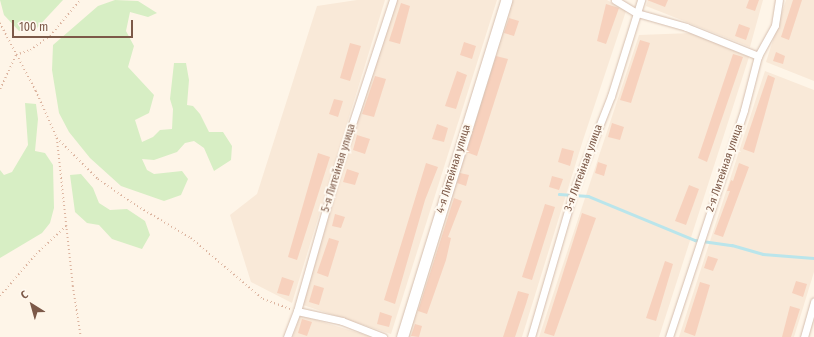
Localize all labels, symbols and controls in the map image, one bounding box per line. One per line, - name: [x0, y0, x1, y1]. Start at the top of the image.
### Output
- scale bar: [14, 12, 135, 38]
- text: 100 m: [19, 20, 48, 34]
- street label: 5-я Литейная улица: [319, 122, 359, 214]
- street label: 4-я Литейная улица: [434, 123, 474, 215]
- street label: 3-я Литейная улица: [562, 123, 606, 213]
- street label: 2-я Литейная улица: [704, 123, 746, 213]
- north arrow: [12, 285, 52, 325]
- text: С: [18, 288, 31, 302]

